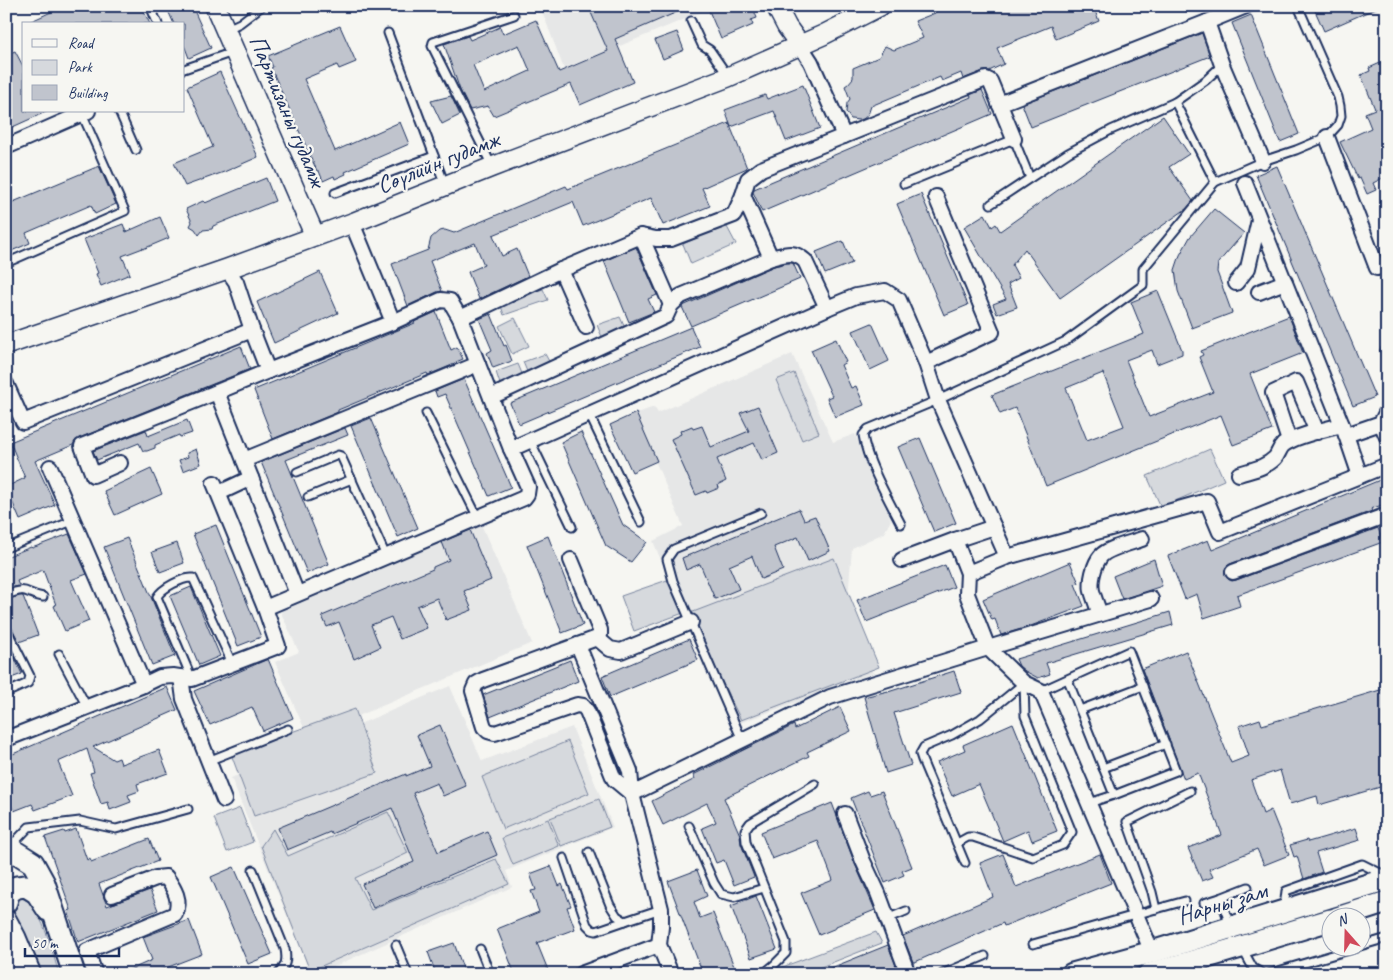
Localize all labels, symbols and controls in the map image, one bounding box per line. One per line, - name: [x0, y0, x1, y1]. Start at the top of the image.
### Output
- legend: [22, 22, 185, 112]
- street label: Партизаны гудамж: [243, 31, 334, 193]
- text: Road: [68, 34, 95, 53]
- text: Park: [68, 58, 93, 77]
- text: Building: [68, 84, 108, 103]
- street label: Сөүлийн гудамж: [372, 123, 506, 200]
- street label: Нарны зам: [1174, 875, 1273, 932]
- north arrow: [1320, 908, 1370, 958]
- text: N: [1335, 910, 1351, 930]
- scale bar: [25, 925, 119, 957]
- text: 50 m: [32, 934, 59, 953]

